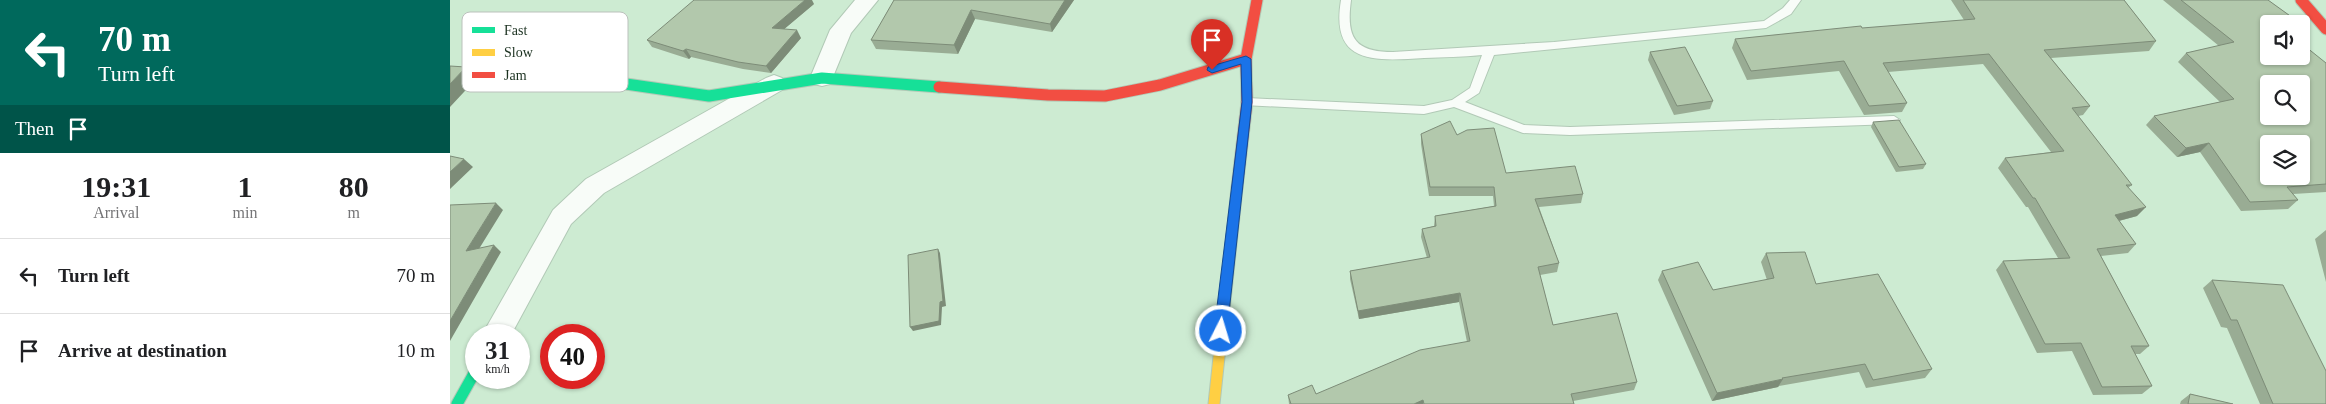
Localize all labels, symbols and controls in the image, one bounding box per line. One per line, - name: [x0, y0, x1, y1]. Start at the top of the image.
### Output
- legend: [462, 12, 628, 92]
- map controls: [2260, 15, 2310, 185]
- button: sound: [2260, 15, 2310, 65]
- pin: [1191, 19, 1233, 70]
- icon: left: [15, 20, 80, 85]
- text: 70 m: [98, 20, 171, 59]
- text: Fast: [504, 23, 527, 38]
- icon: arrive: [1198, 26, 1226, 54]
- text: Slow: [504, 45, 534, 60]
- text: Turn left: [98, 61, 175, 86]
- text: Jam: [504, 68, 527, 83]
- button: search: [2260, 75, 2310, 125]
- icon: arrive: [64, 115, 92, 143]
- text: Then: [15, 118, 54, 139]
- button: layers: [2260, 135, 2310, 185]
- text: 19:31: [81, 170, 151, 203]
- text: 1: [237, 170, 252, 203]
- text: 80: [339, 170, 369, 203]
- text: Arrival: [93, 204, 139, 221]
- text: min: [233, 204, 257, 221]
- text: m: [347, 204, 360, 221]
- icon: left: [15, 262, 43, 290]
- text: Turn left: [58, 265, 130, 286]
- text: 70 m: [396, 265, 435, 286]
- position arrow: [1194, 304, 1246, 356]
- speed limit sign: 40: [540, 324, 605, 389]
- icon: arrive: [15, 337, 43, 365]
- text: 31: [485, 337, 510, 364]
- text: Arrive at destination: [58, 340, 227, 361]
- text: 10 m: [396, 340, 435, 361]
- text: km/h: [485, 362, 510, 376]

